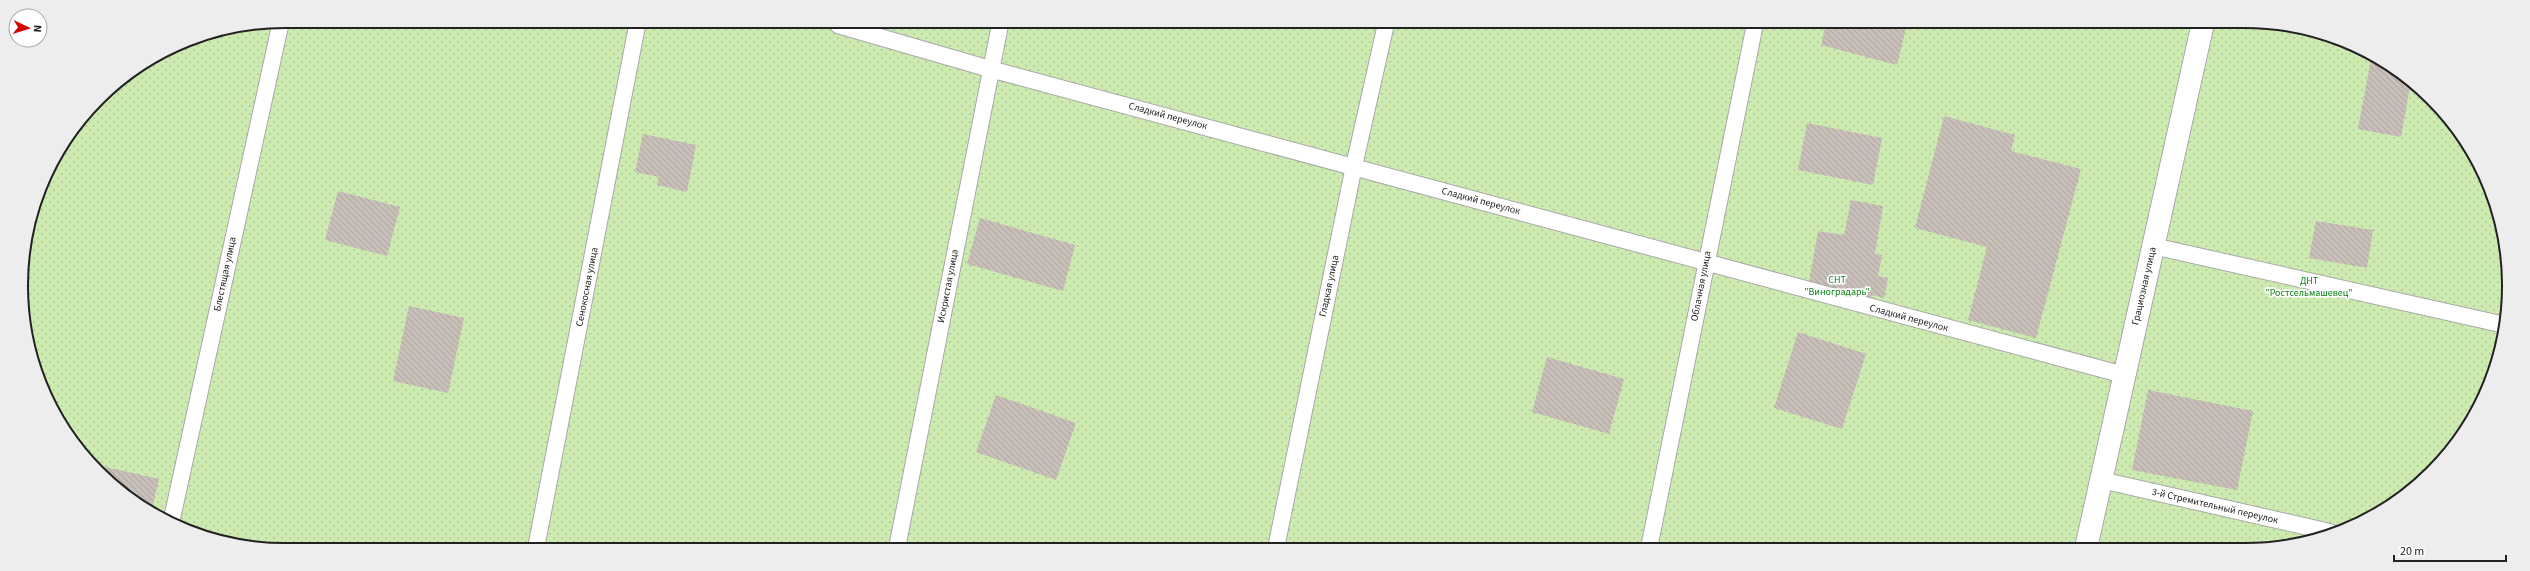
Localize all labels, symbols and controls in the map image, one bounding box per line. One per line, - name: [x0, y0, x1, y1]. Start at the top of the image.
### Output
- north arrow: [8, 8, 48, 48]
- text: N: [30, 24, 45, 33]
- street label: Сладкий переулок: [1127, 99, 1209, 133]
- street label: Сладкий переулок: [1440, 184, 1522, 218]
- street label: Блестящая улица: [210, 235, 240, 313]
- street label: Грациозная улица: [2128, 245, 2160, 327]
- street label: Сенокосная улица: [572, 246, 602, 328]
- street label: Искристая улица: [934, 248, 962, 324]
- street label: Облачная улица: [1687, 250, 1715, 322]
- street label: Гладкая улица: [1316, 254, 1342, 318]
- park label: СНТ "Виноградарь": [1804, 273, 1870, 299]
- park label: ДНТ "Ростсельмашевец": [2265, 274, 2353, 300]
- street label: Сладкий переулок: [1868, 301, 1950, 335]
- street label: 3-й Стремительный переулок: [2150, 485, 2280, 527]
- scale bar: [2394, 537, 2506, 563]
- text: 20 m: [2400, 543, 2424, 560]

